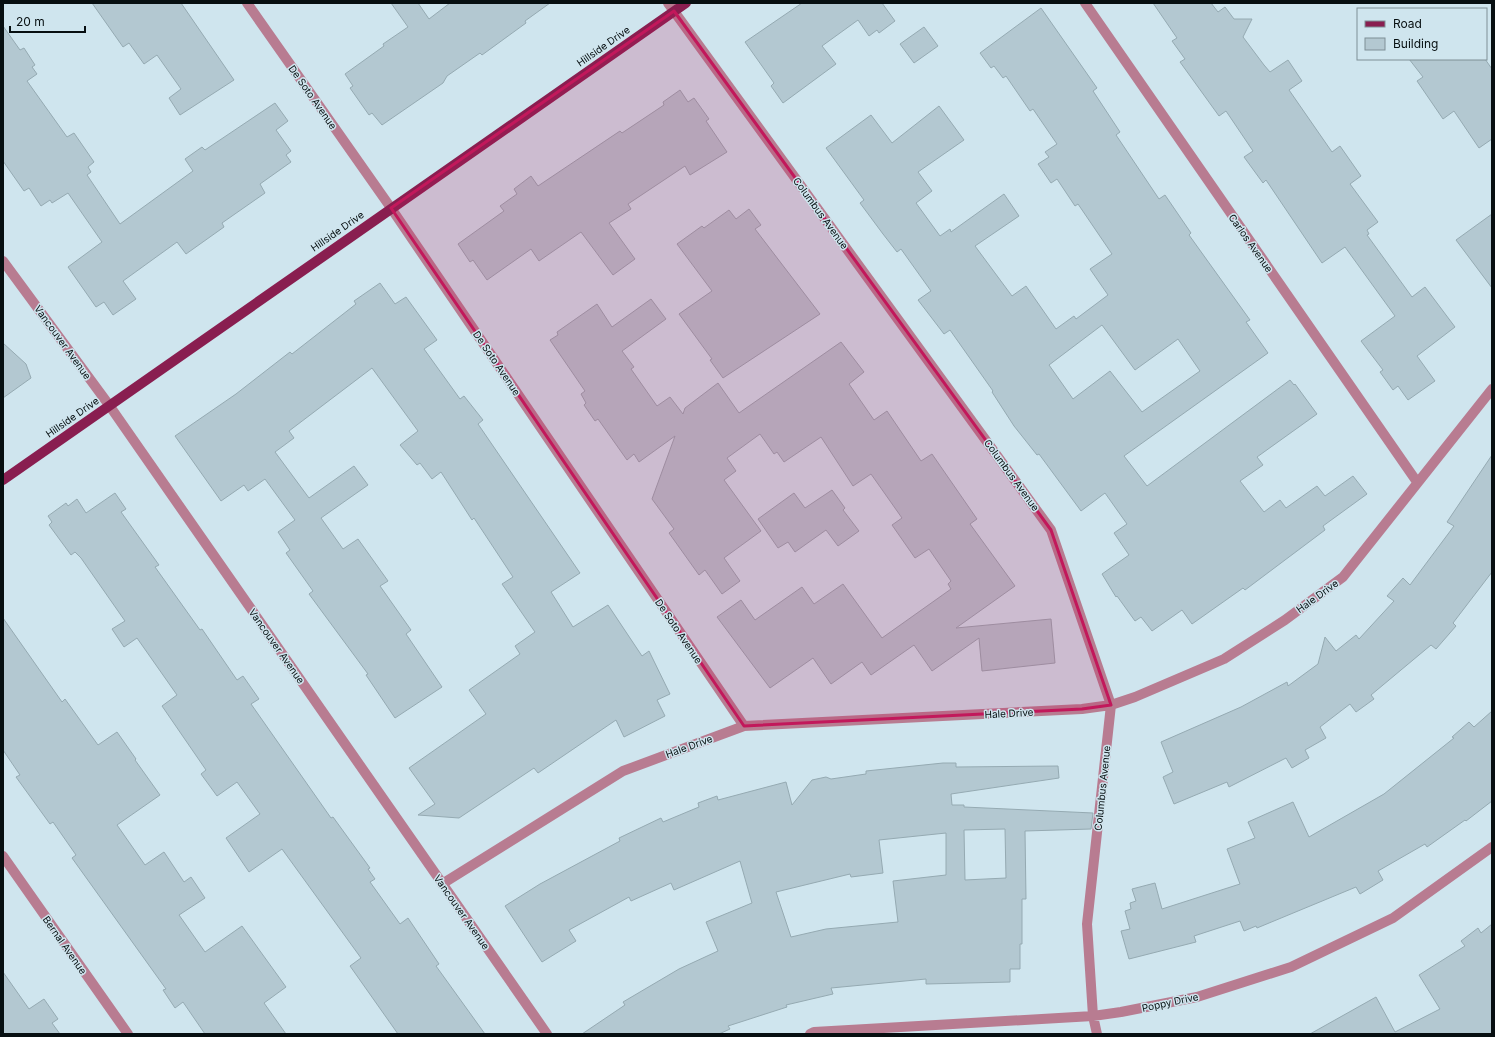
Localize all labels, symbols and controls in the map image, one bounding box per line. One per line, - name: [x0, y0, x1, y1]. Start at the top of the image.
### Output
- scale bar: [10, 8, 85, 34]
- legend: [1357, 8, 1487, 60]
- text: 20 m: [16, 14, 45, 29]
- text: Road: [1393, 16, 1422, 31]
- street label: Hillside Drive: [574, 23, 632, 69]
- text: Building: [1393, 36, 1438, 51]
- street label: De Soto Avenue: [286, 63, 340, 131]
- street label: Columbus Avenue: [791, 175, 851, 251]
- street label: Hillside Drive: [308, 208, 366, 254]
- street label: Carlos Avenue: [1226, 212, 1276, 275]
- street label: Vancouver Avenue: [32, 303, 94, 381]
- street label: De Soto Avenue: [471, 328, 523, 398]
- street label: Hillside Drive: [43, 394, 101, 440]
- street label: Columbus Avenue: [982, 437, 1042, 513]
- street label: Hale Drive: [1294, 577, 1340, 615]
- street label: De Soto Avenue: [653, 596, 705, 666]
- street label: Vancouver Avenue: [247, 606, 307, 686]
- street label: Hale Drive: [984, 706, 1034, 720]
- street label: Hale Drive: [664, 732, 714, 760]
- street label: Columbus Avenue: [1092, 745, 1112, 831]
- street label: Vancouver Avenue: [432, 872, 492, 952]
- street label: Bernal Avenue: [41, 914, 90, 977]
- street label: Poppy Drive: [1141, 990, 1200, 1014]

